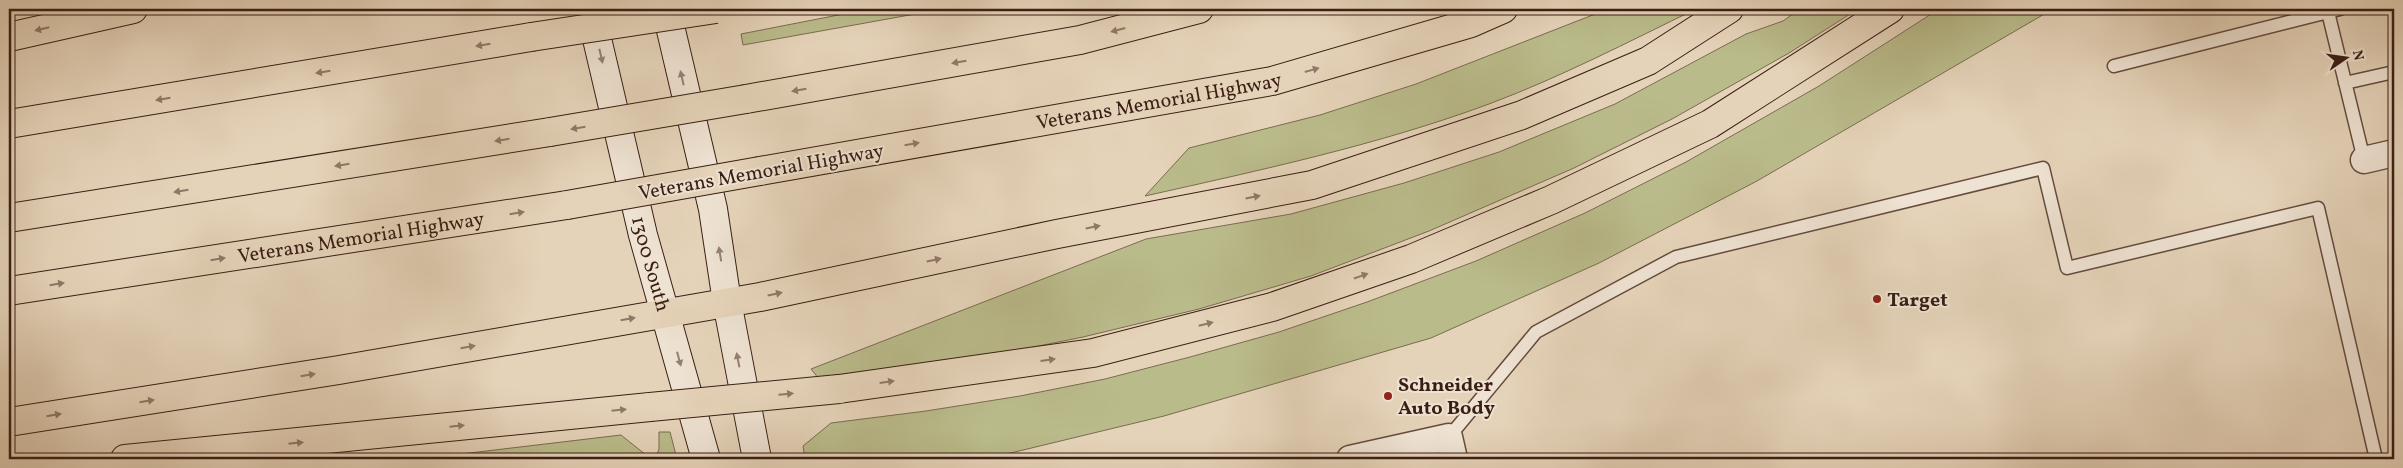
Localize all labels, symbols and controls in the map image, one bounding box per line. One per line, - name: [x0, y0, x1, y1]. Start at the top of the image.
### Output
- one-way arrow: [35, 25, 50, 33]
- one-way arrow: [1111, 26, 1126, 34]
- north arrow: [2320, 32, 2370, 82]
- one-way arrow: [475, 42, 491, 50]
- text: N: [2347, 48, 2368, 63]
- one-way arrow: [597, 49, 605, 64]
- one-way arrow: [951, 58, 967, 66]
- one-way arrow: [1305, 65, 1320, 73]
- street label: Veterans Memorial Highway: [1034, 67, 1286, 138]
- one-way arrow: [314, 68, 330, 76]
- one-way arrow: [678, 71, 686, 86]
- one-way arrow: [792, 86, 807, 94]
- one-way arrow: [154, 95, 170, 103]
- one-way arrow: [569, 124, 585, 132]
- one-way arrow: [494, 136, 510, 144]
- street label: Veterans Memorial Highway: [636, 138, 887, 208]
- one-way arrow: [904, 140, 920, 148]
- one-way arrow: [333, 162, 349, 170]
- one-way arrow: [173, 187, 189, 195]
- one-way arrow: [1245, 192, 1261, 200]
- street label: Veterans Memorial Highway: [236, 206, 487, 272]
- one-way arrow: [509, 209, 525, 217]
- street label: 1300 South: [623, 214, 676, 315]
- one-way arrow: [1086, 223, 1102, 231]
- one-way arrow: [716, 246, 724, 262]
- one-way arrow: [210, 255, 226, 263]
- one-way arrow: [926, 256, 942, 264]
- one-way arrow: [1354, 272, 1369, 280]
- one-way arrow: [49, 280, 65, 288]
- place label: Target: [1887, 287, 1948, 315]
- one-way arrow: [767, 290, 783, 298]
- marker: Target: [1871, 293, 1883, 305]
- one-way arrow: [620, 314, 636, 322]
- one-way arrow: [1199, 320, 1214, 328]
- one-way arrow: [460, 343, 476, 351]
- one-way arrow: [734, 351, 742, 367]
- one-way arrow: [675, 352, 683, 367]
- one-way arrow: [1040, 355, 1056, 363]
- one-way arrow: [300, 371, 316, 379]
- place label: Schneider Auto Body: [1398, 372, 1495, 423]
- one-way arrow: [879, 378, 895, 386]
- one-way arrow: [778, 390, 794, 398]
- marker: Schneider Auto Body: [1382, 390, 1394, 402]
- one-way arrow: [140, 396, 156, 404]
- one-way arrow: [611, 406, 627, 414]
- one-way arrow: [46, 411, 62, 419]
- one-way arrow: [450, 422, 466, 430]
- one-way arrow: [288, 438, 304, 446]

